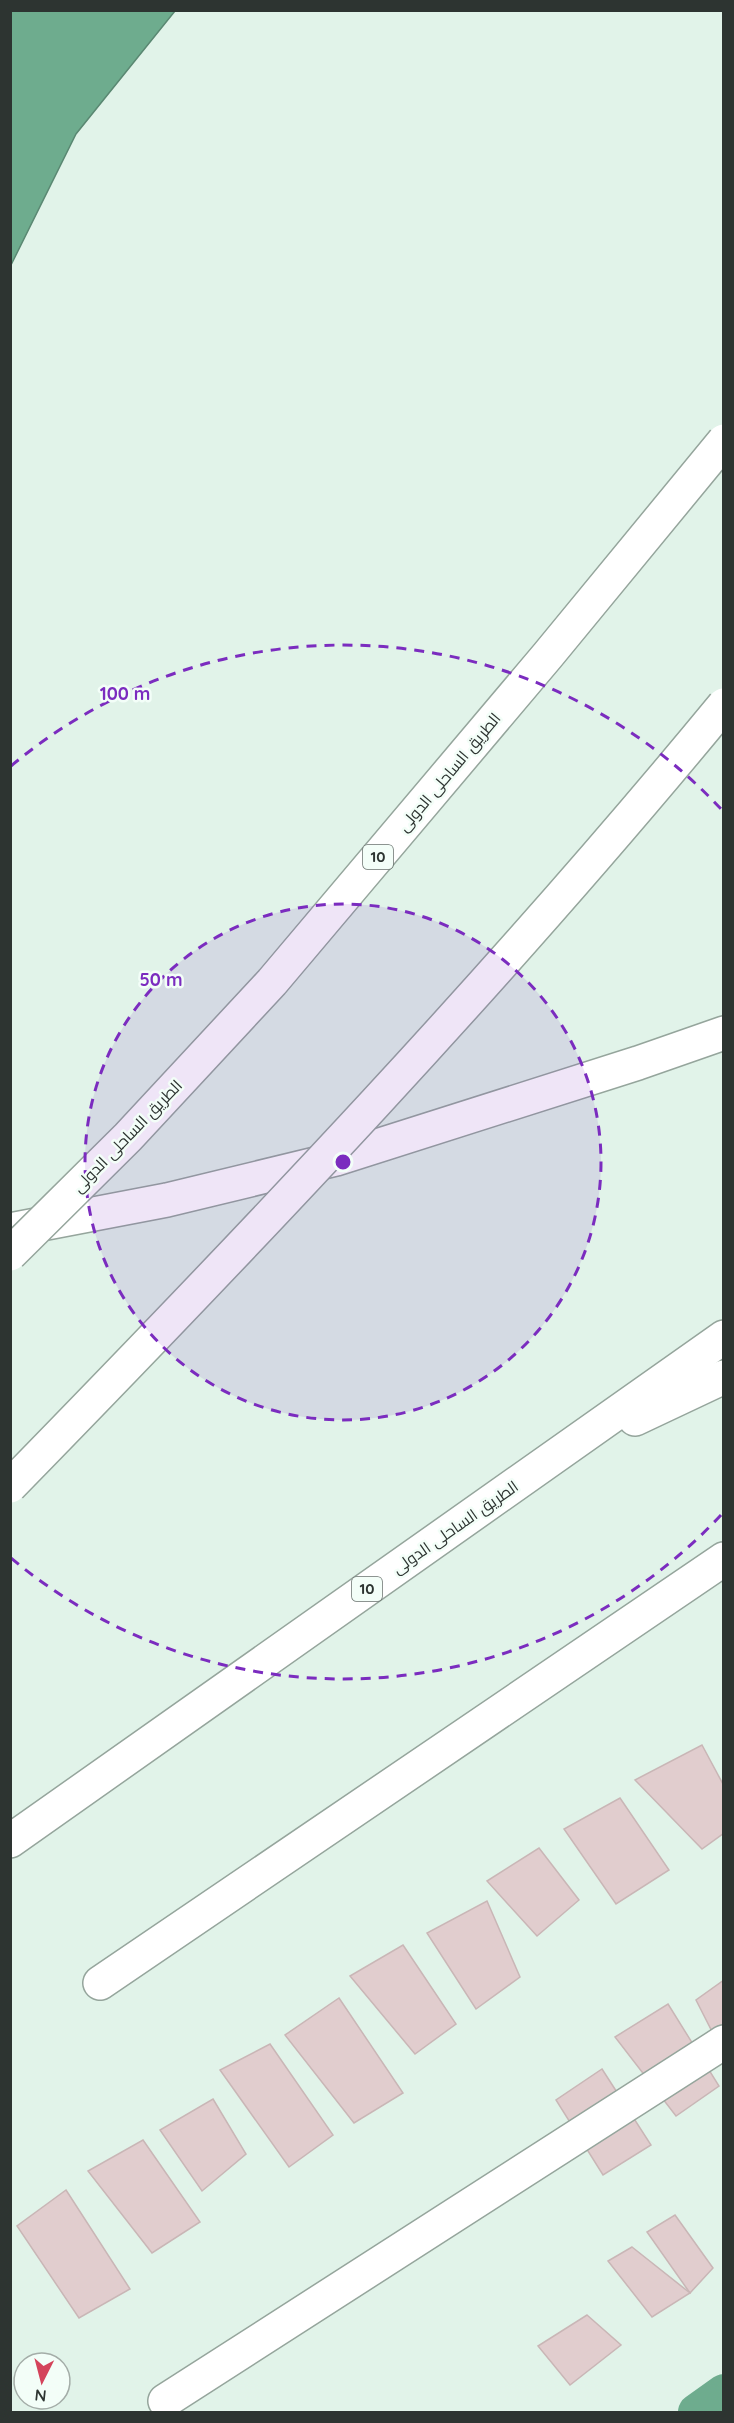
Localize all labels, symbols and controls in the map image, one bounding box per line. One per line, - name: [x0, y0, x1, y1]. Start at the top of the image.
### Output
- text: 100 m: [100, 682, 150, 705]
- street label: الطريق الساحلى الدولى: [393, 708, 505, 836]
- road number: 10: [363, 845, 393, 869]
- text: 50 m: [139, 968, 183, 991]
- street label: الطريق الساحلى الدولى: [68, 1075, 187, 1197]
- centre of rings: [333, 1152, 353, 1172]
- street label: الطريق الساحلى الدولى: [388, 1476, 522, 1579]
- road number: 10: [352, 1577, 382, 1601]
- north arrow: [12, 2351, 72, 2411]
- text: N: [34, 2385, 47, 2406]

